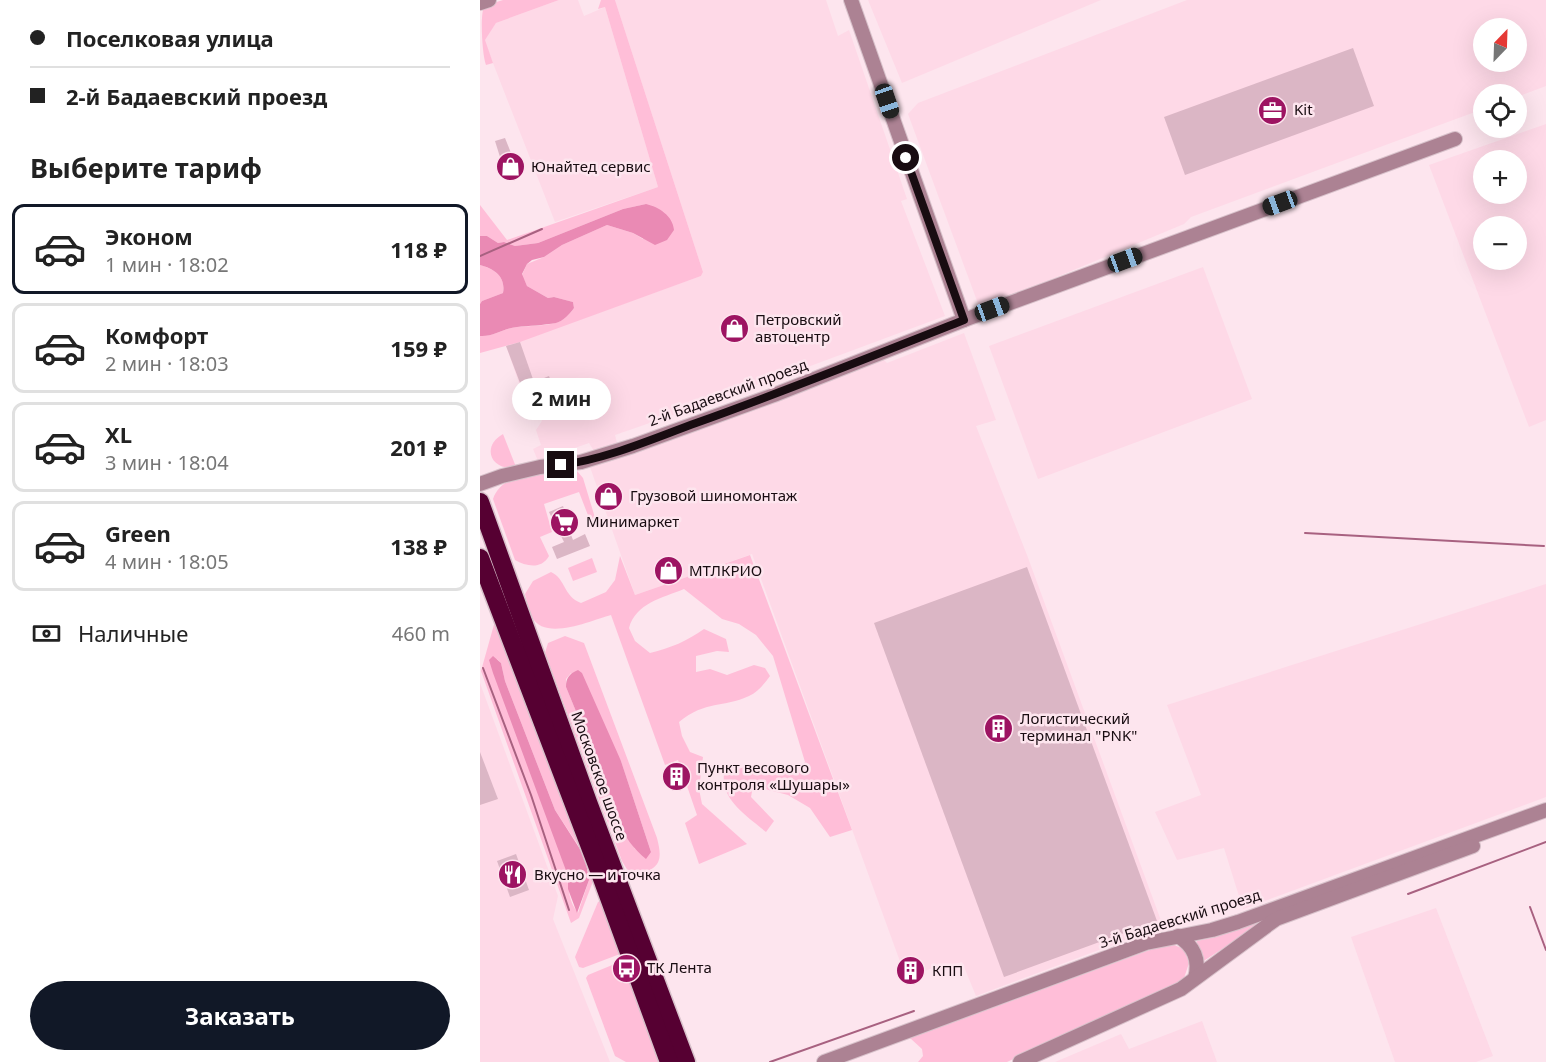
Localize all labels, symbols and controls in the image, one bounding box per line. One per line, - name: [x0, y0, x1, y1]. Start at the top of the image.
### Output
- north arrow: [1473, 18, 1527, 72]
- map controls: [1473, 18, 1527, 270]
- text: Поселковая улица: [66, 23, 274, 53]
- text: 2-й Бадаевский проезд: [66, 81, 327, 111]
- car: [873, 81, 901, 121]
- button: locate: [1473, 84, 1527, 138]
- office icon: Kit: [1257, 94, 1289, 126]
- place label: Kit: [1294, 99, 1313, 119]
- route start: [892, 144, 919, 171]
- text: Выберите тариф: [30, 149, 262, 186]
- button: +: [1473, 150, 1527, 204]
- shop icon: Юнайтед сервис: [494, 151, 526, 183]
- place label: Юнайтед сервис: [531, 156, 651, 176]
- car: [1260, 188, 1300, 218]
- button: −: [1473, 216, 1527, 270]
- text: Эконом: [105, 221, 193, 251]
- icon: car: [33, 222, 87, 276]
- text: 118 ₽: [390, 234, 447, 264]
- car: [1105, 245, 1145, 275]
- text: 1 мин · 18:02: [105, 251, 229, 278]
- car: [972, 294, 1012, 324]
- place label: Петровский автоцентр: [755, 309, 842, 346]
- shop icon: Петровский автоцентр: [718, 313, 750, 345]
- text: Комфорт: [105, 320, 208, 350]
- icon: car: [33, 321, 87, 375]
- text: 159 ₽: [390, 333, 447, 363]
- text: 2 мин · 18:03: [105, 350, 229, 377]
- street label: 2-й Бадаевский проезд: [645, 354, 810, 430]
- callout: 2 мин: [512, 378, 610, 420]
- text: 2 мин: [532, 385, 591, 412]
- text: XL: [105, 419, 132, 449]
- icon: car: [33, 420, 87, 474]
- text: 201 ₽: [390, 432, 447, 462]
- text: 3 мин · 18:04: [105, 449, 229, 476]
- route end: [547, 451, 574, 478]
- shop icon: Грузовой шиномонтаж: [593, 480, 625, 512]
- place label: Грузовой шиномонтаж: [630, 485, 798, 505]
- supermarket icon: Минимаркет: [549, 506, 581, 538]
- place label: Минимаркет: [586, 511, 679, 531]
- text: Green: [105, 518, 171, 548]
- icon: car: [33, 519, 87, 573]
- text: 138 ₽: [390, 531, 447, 561]
- text: 4 мин · 18:05: [105, 548, 229, 575]
- shop icon: МТЛКРИО: [652, 555, 684, 587]
- place label: МТЛКРИО: [689, 560, 762, 580]
- icon: cash: [30, 617, 63, 650]
- text: Наличные: [78, 618, 188, 648]
- text: 460 m: [392, 620, 450, 647]
- street label: Московское шоссе: [567, 708, 633, 843]
- place label: Логистический терминал "PNK": [1020, 708, 1137, 745]
- building icon: Логистический терминал "PNK": [983, 712, 1015, 744]
- place label: Пункт весового контроля «Шушары»: [697, 757, 850, 794]
- building icon: Пункт весового контроля «Шушары»: [660, 761, 692, 793]
- restaurant icon: Вкусно — и точка: [497, 859, 529, 891]
- place label: Вкусно — и точка: [534, 864, 661, 884]
- street label: 3-й Бадаевский проезд: [1096, 884, 1263, 952]
- bus stop icon: ТК Лента: [610, 952, 642, 984]
- building icon: КПП: [895, 955, 927, 987]
- place label: ТК Лента: [647, 957, 712, 977]
- place label: КПП: [932, 960, 963, 980]
- button: Заказать: [30, 981, 450, 1050]

